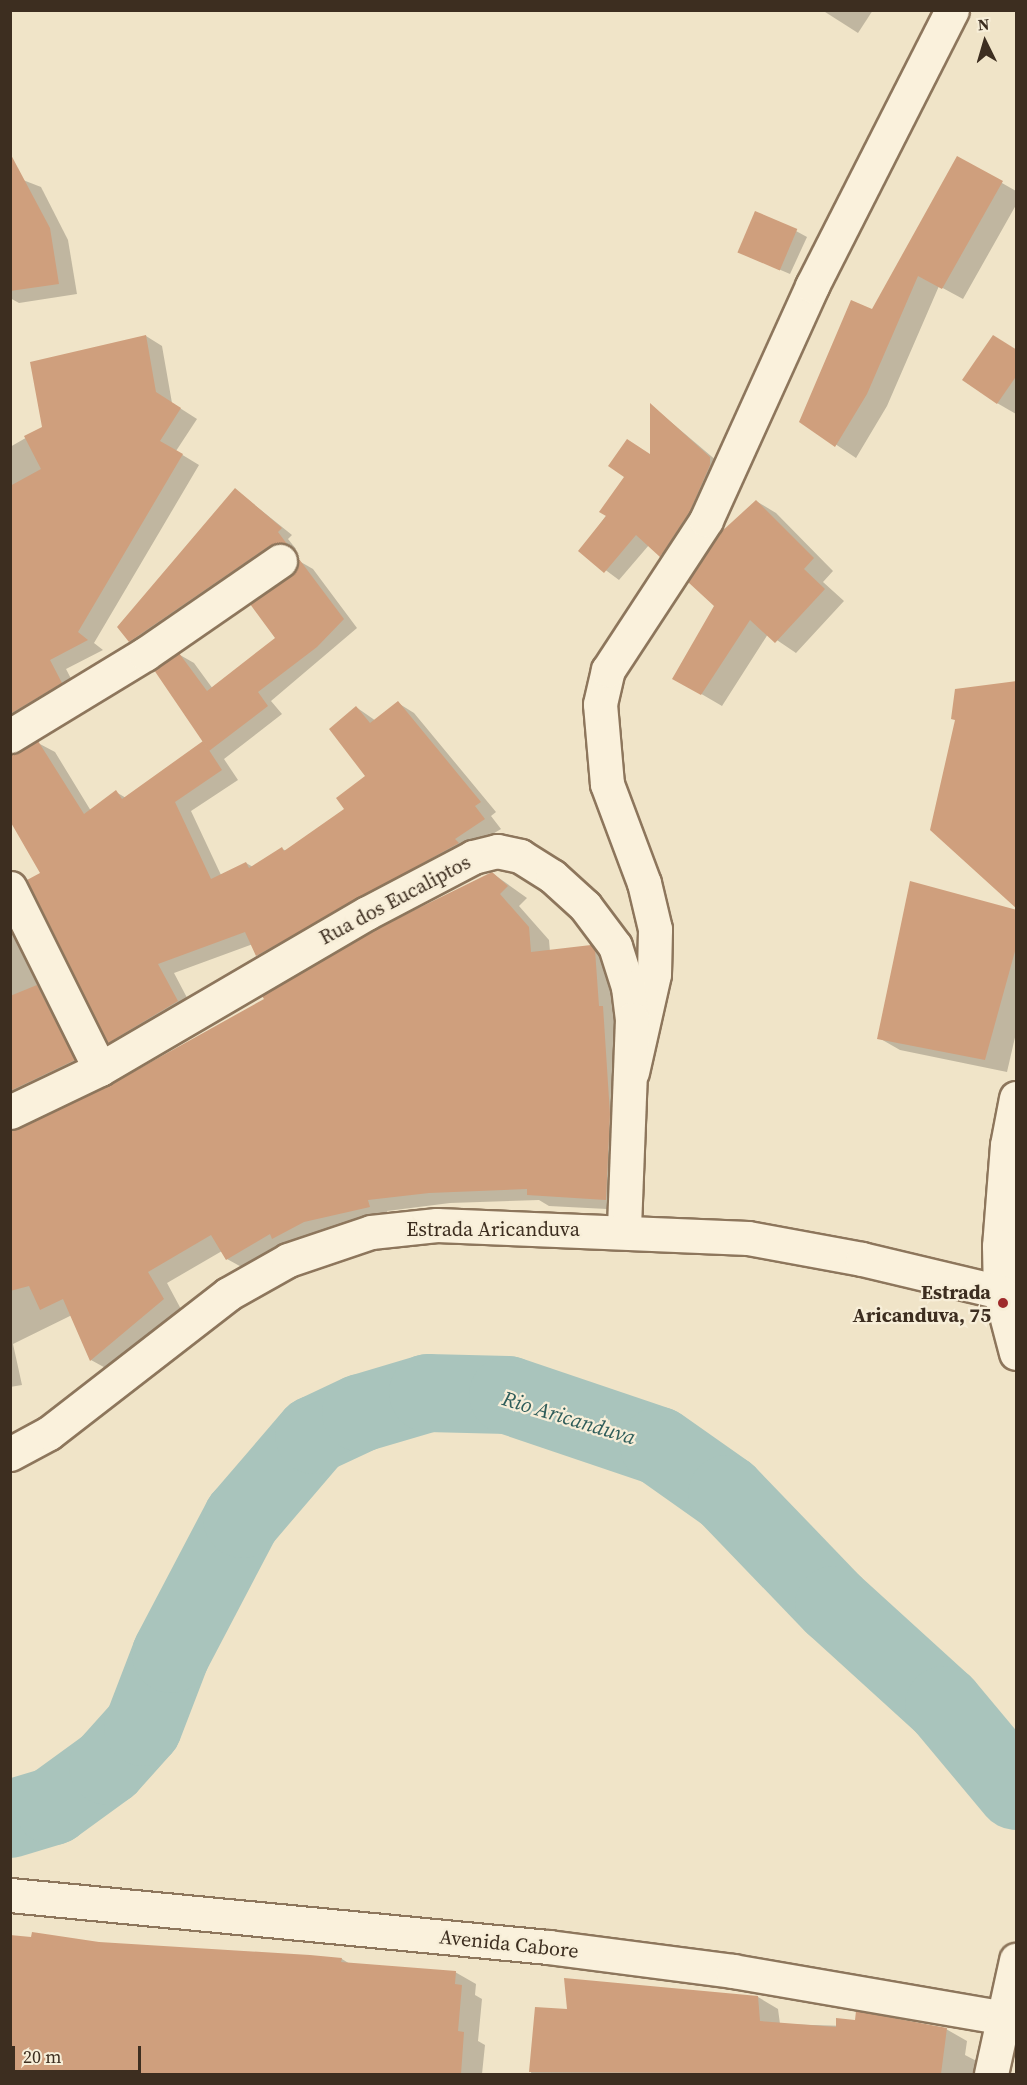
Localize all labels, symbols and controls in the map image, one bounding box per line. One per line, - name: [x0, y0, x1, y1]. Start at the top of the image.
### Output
- north arrow: [955, 12, 1015, 72]
- text: N: [977, 13, 990, 36]
- street label: Rua dos Eucaliptos: [315, 850, 475, 950]
- street label: Estrada Aricanduva: [406, 1217, 580, 1241]
- place label: Estrada Aricanduva, 75: [853, 1280, 991, 1327]
- marker: Estrada Aricanduva, 75: [996, 1296, 1010, 1310]
- water label: Rio Aricanduva: [499, 1386, 639, 1450]
- street label: Avenida Cabore: [438, 1925, 580, 1963]
- scale bar: [15, 2034, 144, 2072]
- text: 20 m: [23, 2044, 61, 2069]

